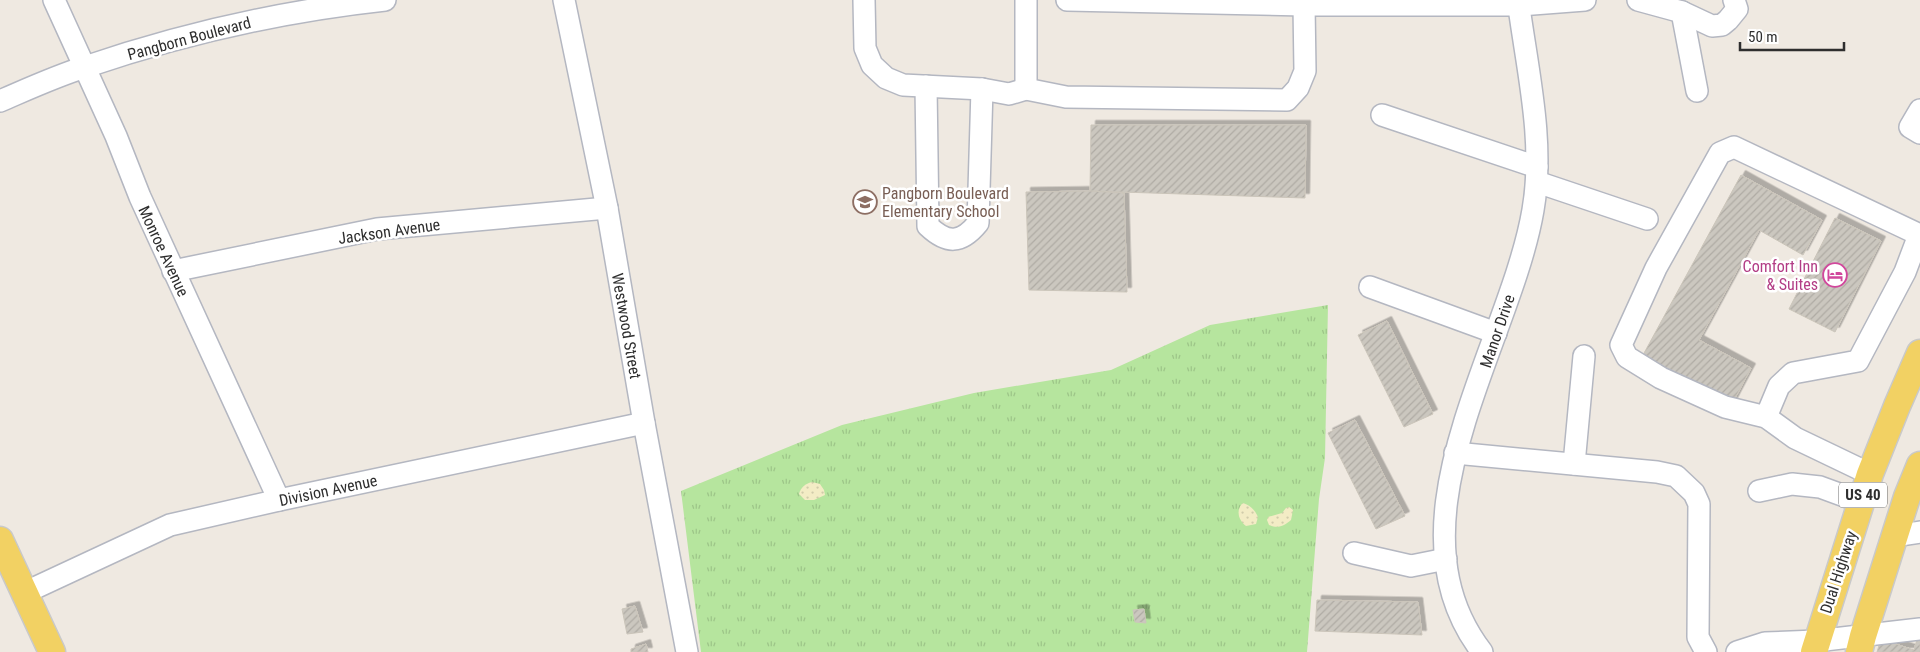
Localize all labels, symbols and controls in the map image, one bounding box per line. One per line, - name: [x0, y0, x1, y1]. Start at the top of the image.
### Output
- street label: Pangborn Boulevard: [125, 13, 253, 64]
- scale bar: [1740, 20, 1844, 52]
- text: 50 m: [1748, 28, 1778, 46]
- place label: Pangborn Boulevard Elementary School: [882, 184, 1009, 221]
- school or university icon: Pangborn Boulevard Elementary School: [852, 189, 878, 215]
- street label: Monroe Avenue: [134, 203, 193, 300]
- street label: Jackson Avenue: [337, 215, 441, 248]
- place label: Comfort Inn & Suites: [1743, 257, 1818, 294]
- hotel icon: Comfort Inn & Suites: [1822, 262, 1848, 288]
- street label: Westwood Street: [608, 272, 645, 381]
- street label: Manor Drive: [1476, 292, 1519, 370]
- street label: Division Avenue: [277, 471, 379, 510]
- road number: US 40: [1839, 482, 1887, 508]
- street label: Dual Highway: [1816, 528, 1861, 616]

